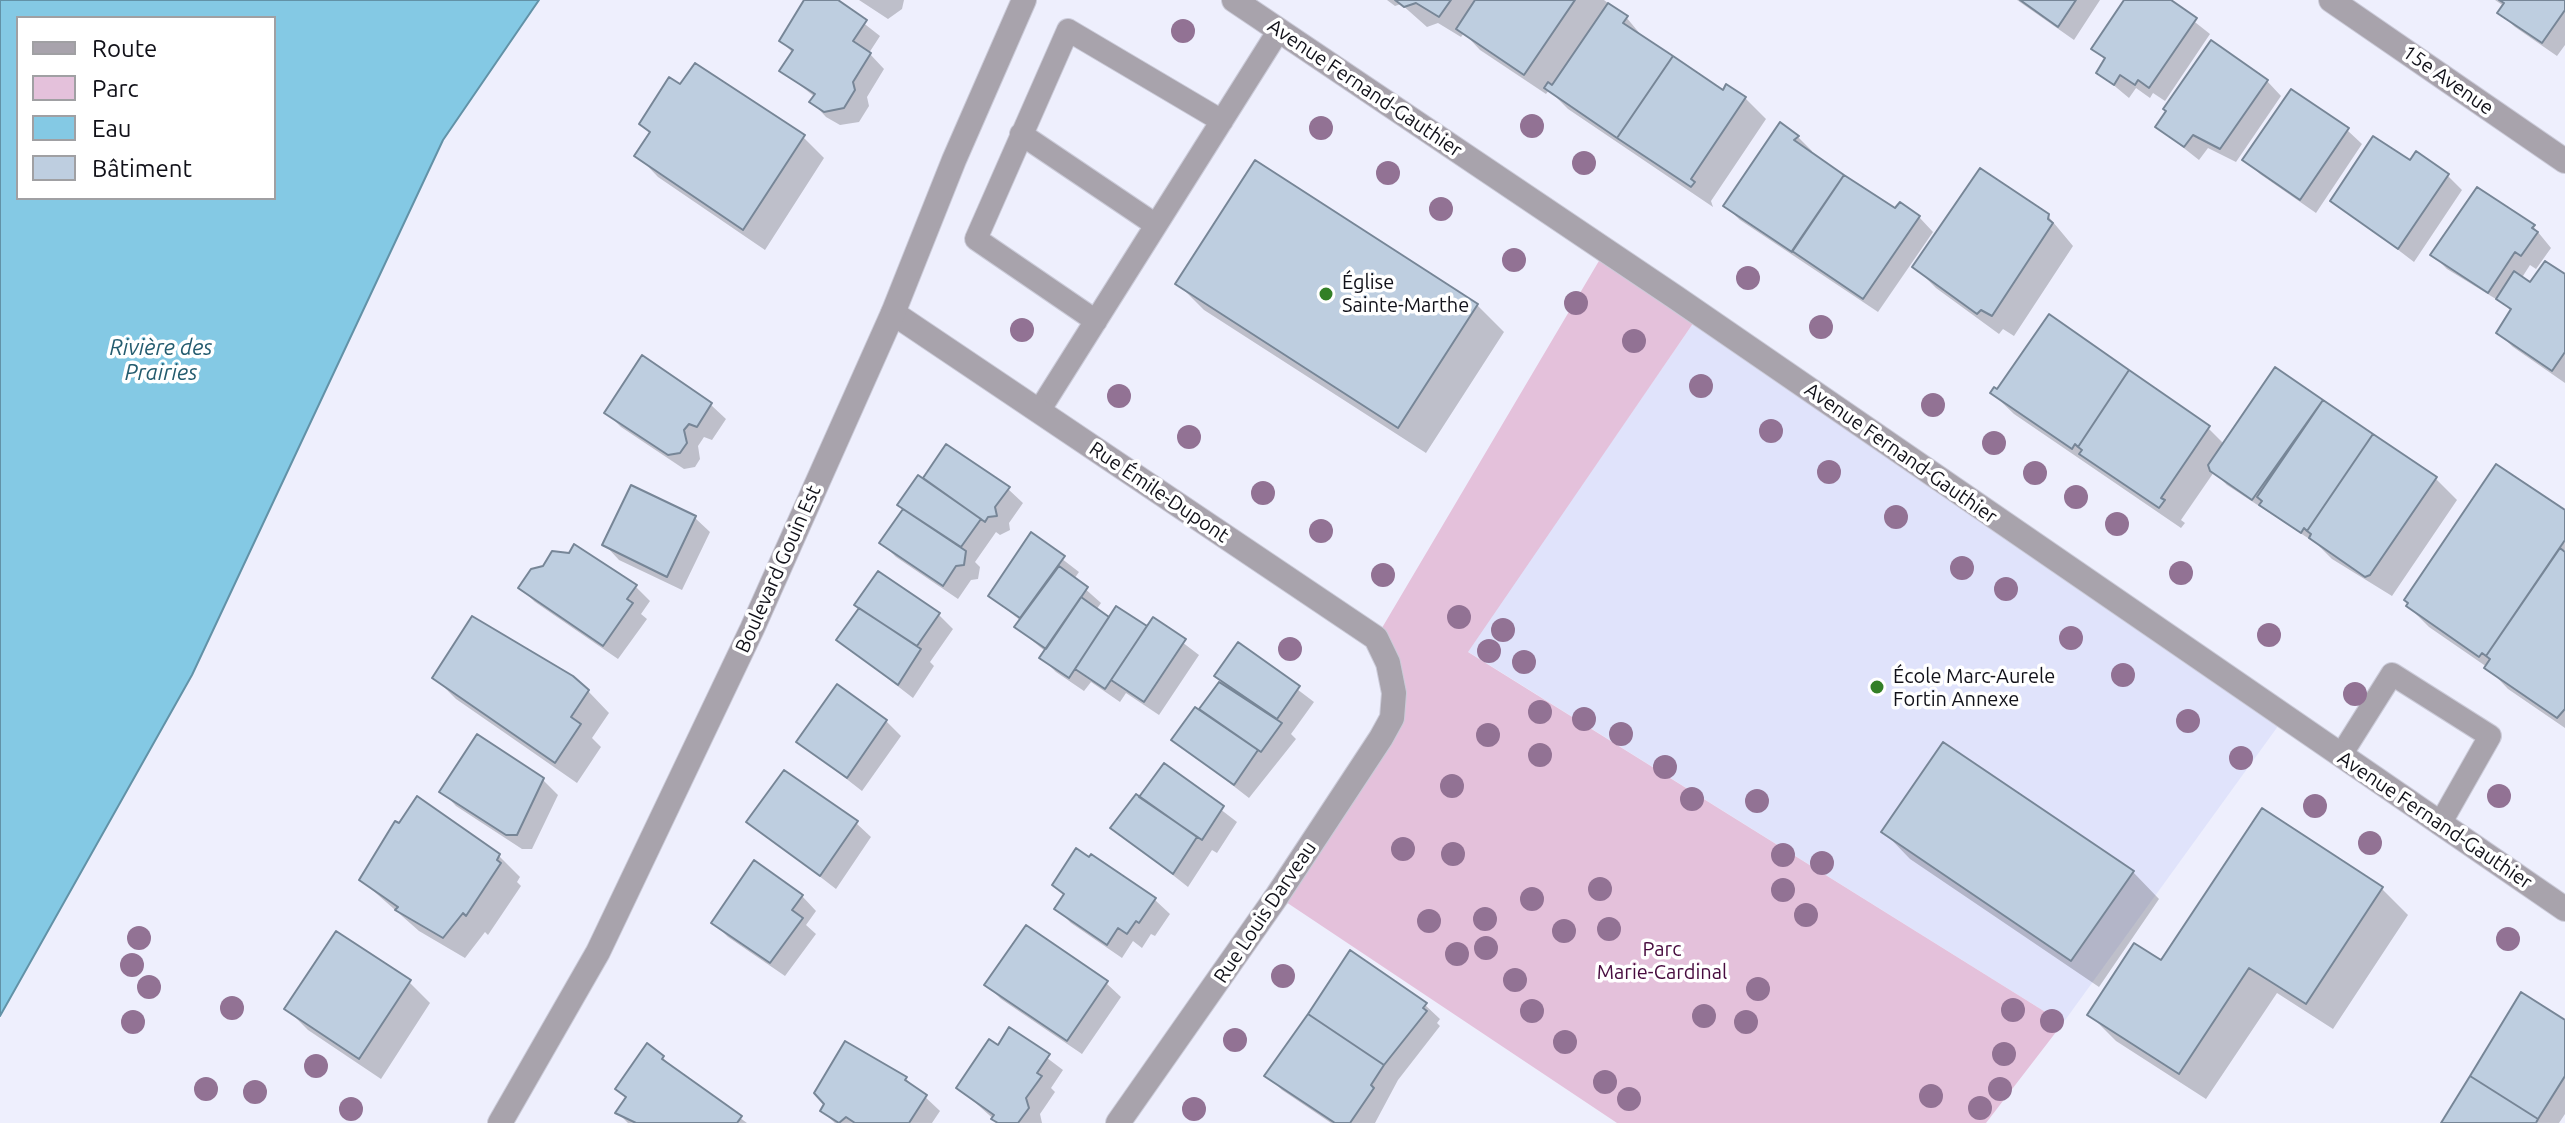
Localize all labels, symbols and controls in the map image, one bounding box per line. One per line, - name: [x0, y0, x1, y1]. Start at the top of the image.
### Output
- street label: Avenue Fernand-Gauthier: [1263, 14, 1467, 162]
- legend: [16, 16, 276, 200]
- text: Route: [92, 35, 157, 62]
- street label: 15e Avenue: [2398, 40, 2498, 120]
- text: Parc: [92, 75, 139, 102]
- text: Eau: [92, 115, 131, 142]
- text: Bâtiment: [92, 155, 192, 182]
- place label: Église Sainte-Marthe: [1342, 270, 1469, 317]
- marker: Église Sainte-Marthe: [1317, 285, 1335, 303]
- water label: Rivière des Prairies: [109, 335, 213, 386]
- street label: Avenue Fernand-Gauthier: [1800, 377, 2002, 529]
- street label: Rue Émile-Dupont: [1085, 436, 1233, 548]
- street label: Boulevard Gouin Est: [730, 481, 826, 657]
- place label: École Marc-Aurele Fortin Annexe: [1893, 664, 2055, 711]
- marker: École Marc-Aurele Fortin Annexe: [1868, 678, 1886, 696]
- street label: Avenue Fernand-Gauthier: [2333, 746, 2537, 894]
- street label: Rue Louis Darveau: [1209, 837, 1321, 987]
- park label: Parc Marie-Cardinal: [1597, 937, 1727, 984]

